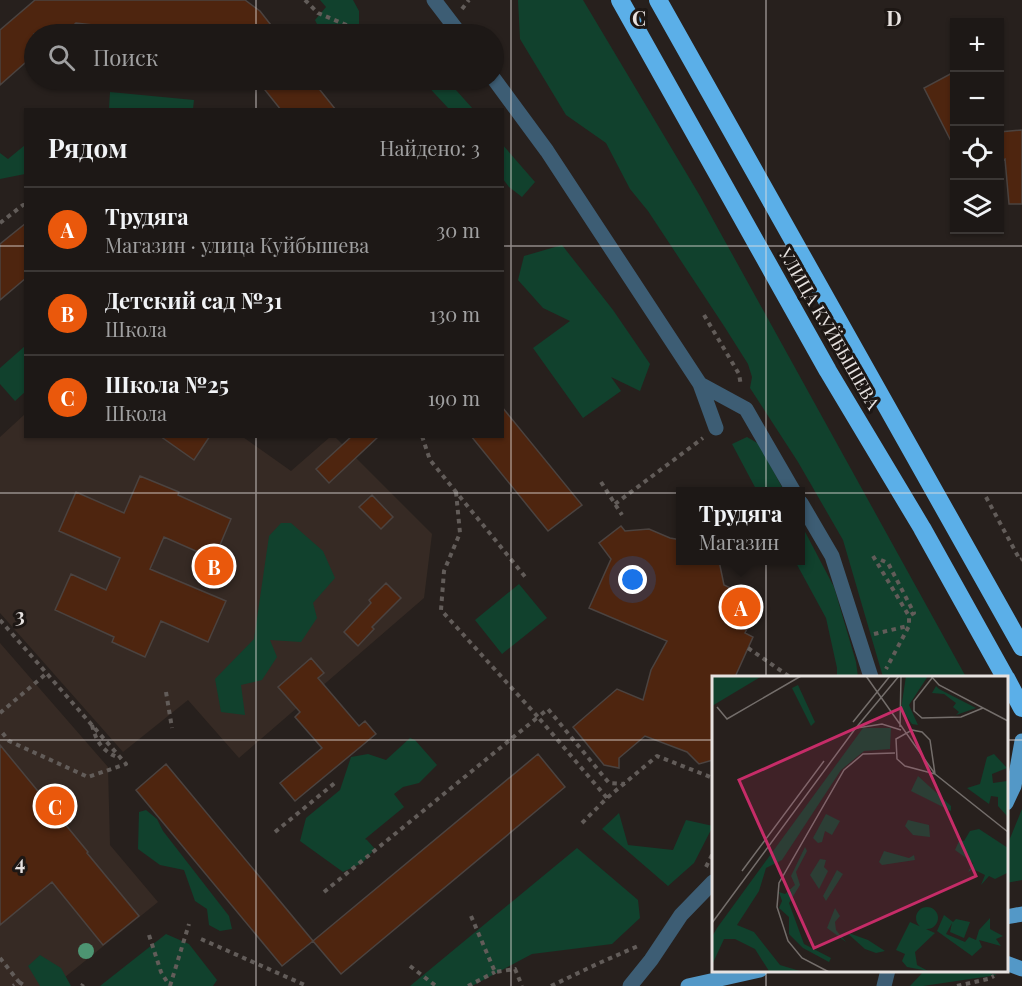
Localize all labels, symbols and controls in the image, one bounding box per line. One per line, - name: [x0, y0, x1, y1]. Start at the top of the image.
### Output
- text: C: [632, 4, 646, 31]
- text: D: [886, 4, 902, 31]
- map controls: [950, 18, 1004, 234]
- button: +: [950, 18, 1004, 72]
- search box: [24, 24, 504, 90]
- icon: search: [45, 41, 78, 74]
- text: Поиск: [93, 42, 158, 72]
- button: −: [950, 72, 1004, 126]
- button: locate: [950, 126, 1004, 180]
- text: Рядом: [48, 130, 127, 165]
- text: Найдено: 3: [379, 134, 480, 161]
- button: layers: [950, 180, 1004, 234]
- text: Трудяга: [105, 201, 189, 231]
- text: A: [61, 216, 74, 243]
- text: 30 m: [436, 216, 480, 243]
- text: Магазин · улица Куйбышева: [105, 231, 369, 258]
- street label: УЛИЦА КУЙБЫШЕВА: [773, 243, 886, 414]
- text: Детский сад №31: [105, 285, 282, 315]
- text: B: [61, 300, 74, 327]
- text: 130 m: [429, 300, 480, 327]
- text: Школа: [105, 315, 167, 342]
- text: Школа №25: [105, 369, 229, 399]
- text: C: [60, 384, 75, 411]
- text: 190 m: [428, 384, 480, 411]
- text: Школа: [105, 399, 167, 426]
- popup: [676, 487, 805, 565]
- text: Трудяга: [699, 498, 782, 528]
- text: Магазин: [699, 528, 779, 555]
- pin: B: [194, 544, 234, 588]
- your location: [618, 565, 647, 594]
- pin: A: [722, 584, 760, 630]
- text: 3: [15, 601, 25, 628]
- inset map: [712, 676, 1007, 971]
- pin: C: [36, 784, 74, 828]
- text: 4: [15, 848, 25, 875]

